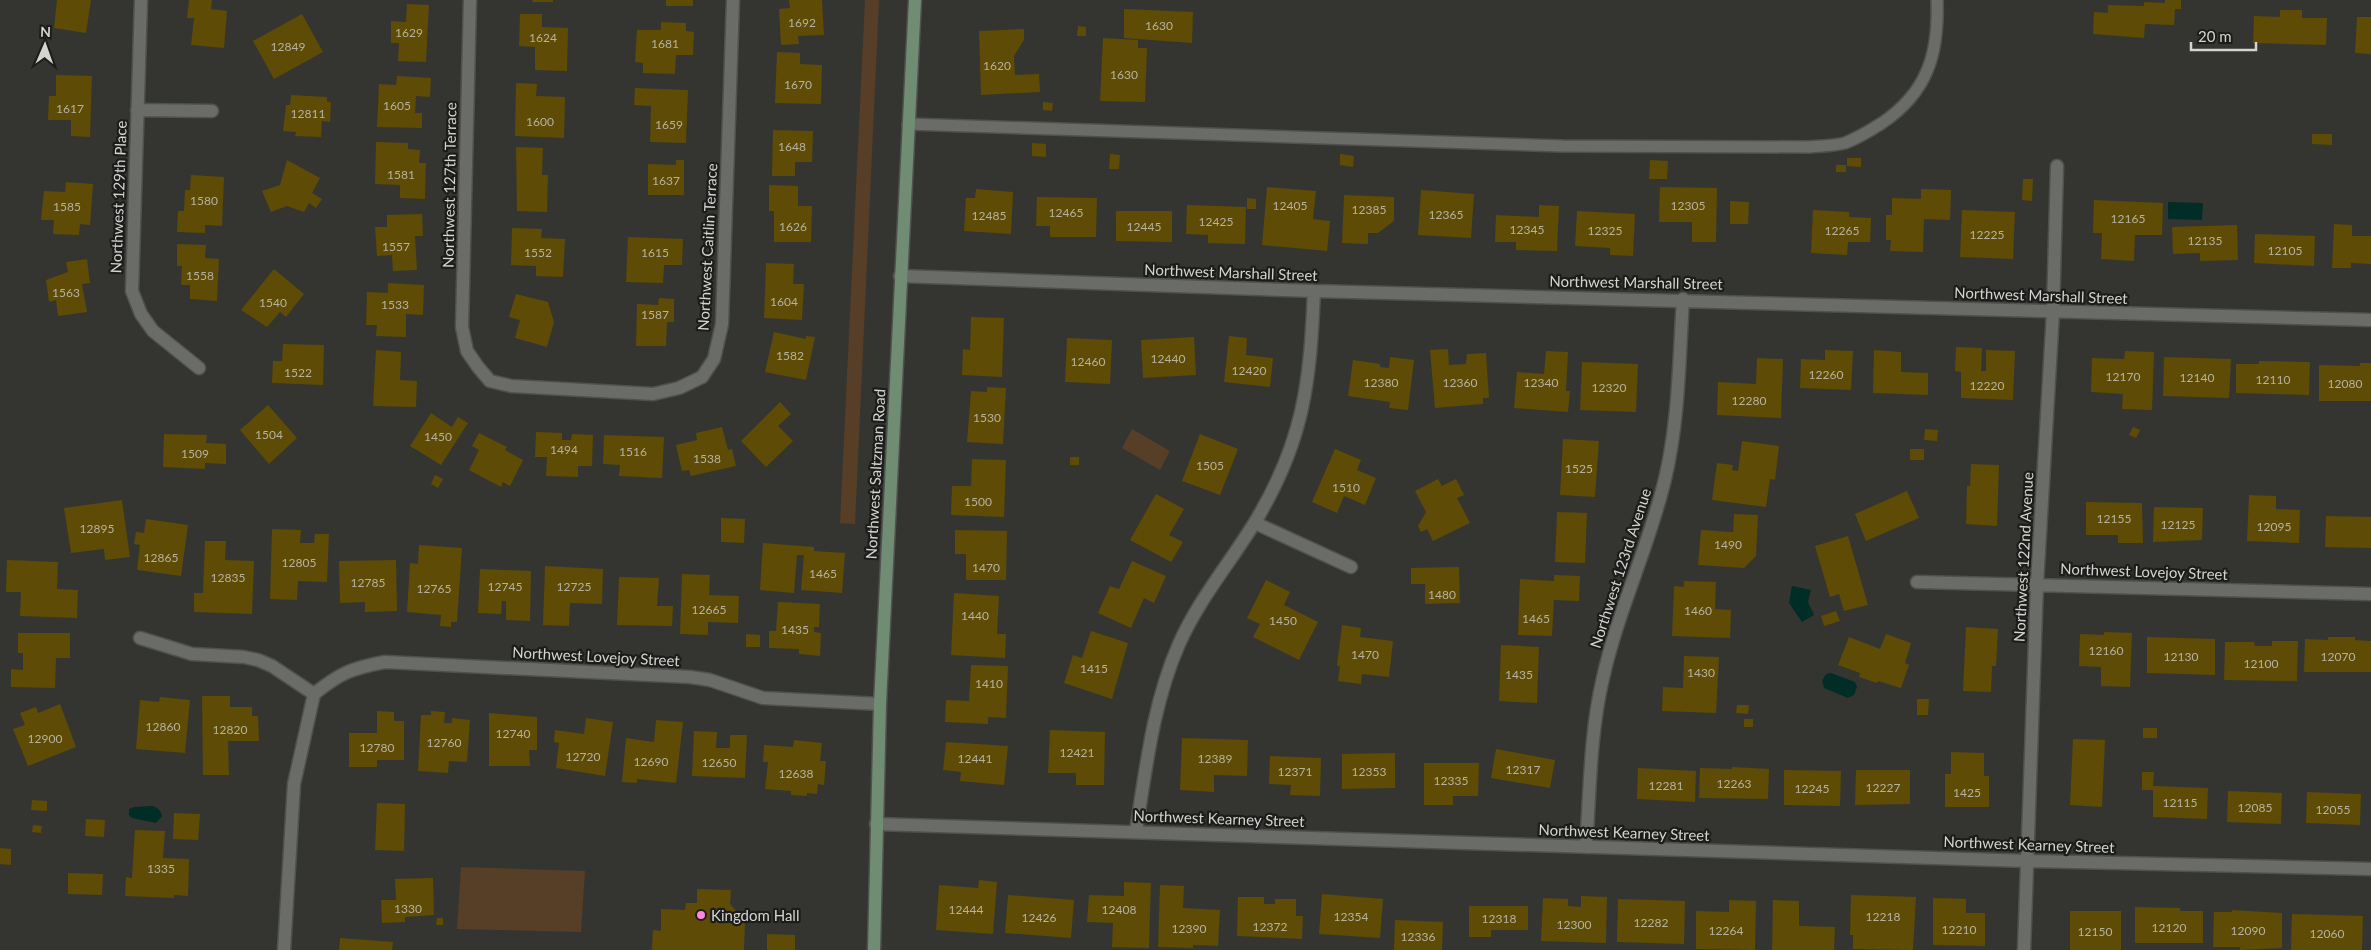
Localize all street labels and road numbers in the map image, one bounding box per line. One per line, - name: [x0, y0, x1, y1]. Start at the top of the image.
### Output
- street label: Northwest 127th Terrace: [439, 102, 459, 268]
- street label: Northwest 129th Place: [106, 120, 130, 274]
- street label: Northwest Caitlin Terrace: [694, 163, 720, 331]
- street label: Northwest Marshall Street: [1144, 260, 1319, 284]
- street label: Northwest Marshall Street: [1549, 271, 1724, 293]
- street label: Northwest Marshall Street: [1954, 283, 2129, 307]
- street label: Northwest Saltzman Road: [862, 388, 888, 560]
- street label: Northwest 122nd Avenue: [2010, 472, 2036, 642]
- street label: Northwest 123rd Avenue: [1586, 486, 1654, 650]
- street label: Northwest Lovejoy Street: [2060, 559, 2229, 583]
- street label: Northwest Lovejoy Street: [512, 643, 681, 669]
- street label: Northwest Kearney Street: [1133, 806, 1305, 830]
- street label: Northwest Kearney Street: [1538, 820, 1710, 844]
- street label: Northwest Kearney Street: [1943, 832, 2115, 856]

